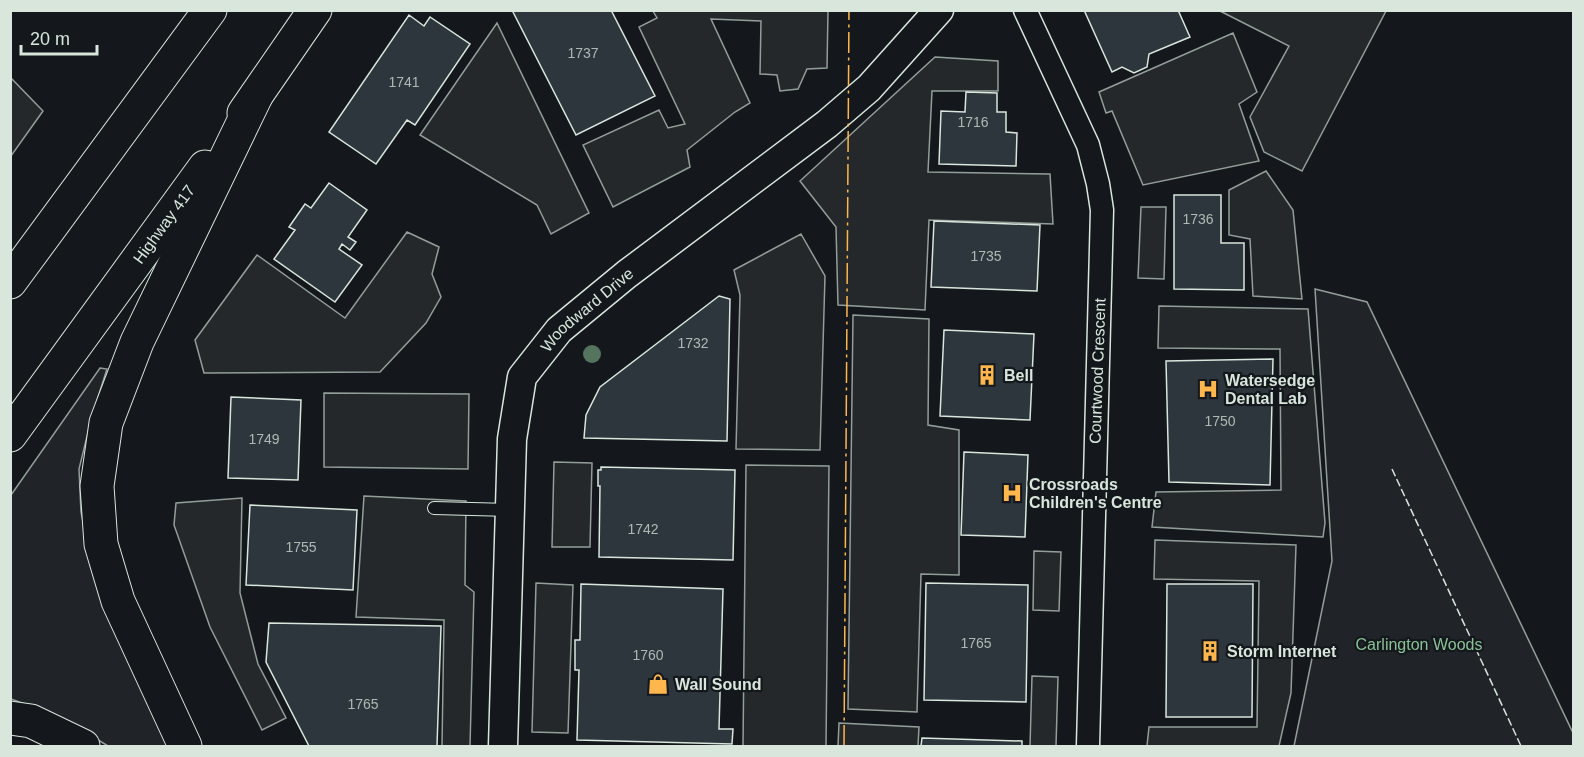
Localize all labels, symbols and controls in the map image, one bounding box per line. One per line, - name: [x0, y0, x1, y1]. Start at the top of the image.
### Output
- scale bar: [21, 18, 98, 56]
- text: 20 m: [30, 29, 70, 49]
- house number: 1737: [567, 45, 599, 61]
- house number: 1741: [388, 74, 420, 90]
- house number: 1716: [957, 114, 989, 130]
- street label: Highway 417: [130, 182, 198, 267]
- house number: 1736: [1182, 211, 1214, 227]
- house number: 1735: [970, 248, 1002, 264]
- street label: Woodward Drive: [537, 264, 637, 355]
- street label: Courtwood Crescent: [1086, 297, 1109, 444]
- house number: 1732: [677, 335, 709, 351]
- building icon: Bell: [975, 363, 999, 387]
- place label: Bell: [1004, 367, 1033, 384]
- place label: Watersedge Dental Lab: [1225, 372, 1315, 407]
- hospital icon: Watersedge Dental Lab: [1196, 377, 1220, 401]
- house number: 1750: [1204, 413, 1236, 429]
- house number: 1749: [248, 431, 280, 447]
- place label: Crossroads Children's Centre: [1029, 476, 1162, 511]
- hospital icon: Crossroads Children's Centre: [1000, 481, 1024, 505]
- house number: 1742: [627, 521, 659, 537]
- house number: 1755: [285, 539, 317, 555]
- house number: 1765: [960, 635, 992, 651]
- park label: Carlington Woods: [1356, 636, 1482, 653]
- building icon: Storm Internet: [1198, 639, 1222, 663]
- place label: Storm Internet: [1227, 643, 1337, 660]
- house number: 1760: [632, 647, 664, 663]
- shop icon: Wall Sound: [646, 672, 670, 696]
- place label: Wall Sound: [675, 676, 762, 693]
- house number: 1765: [347, 696, 379, 712]

